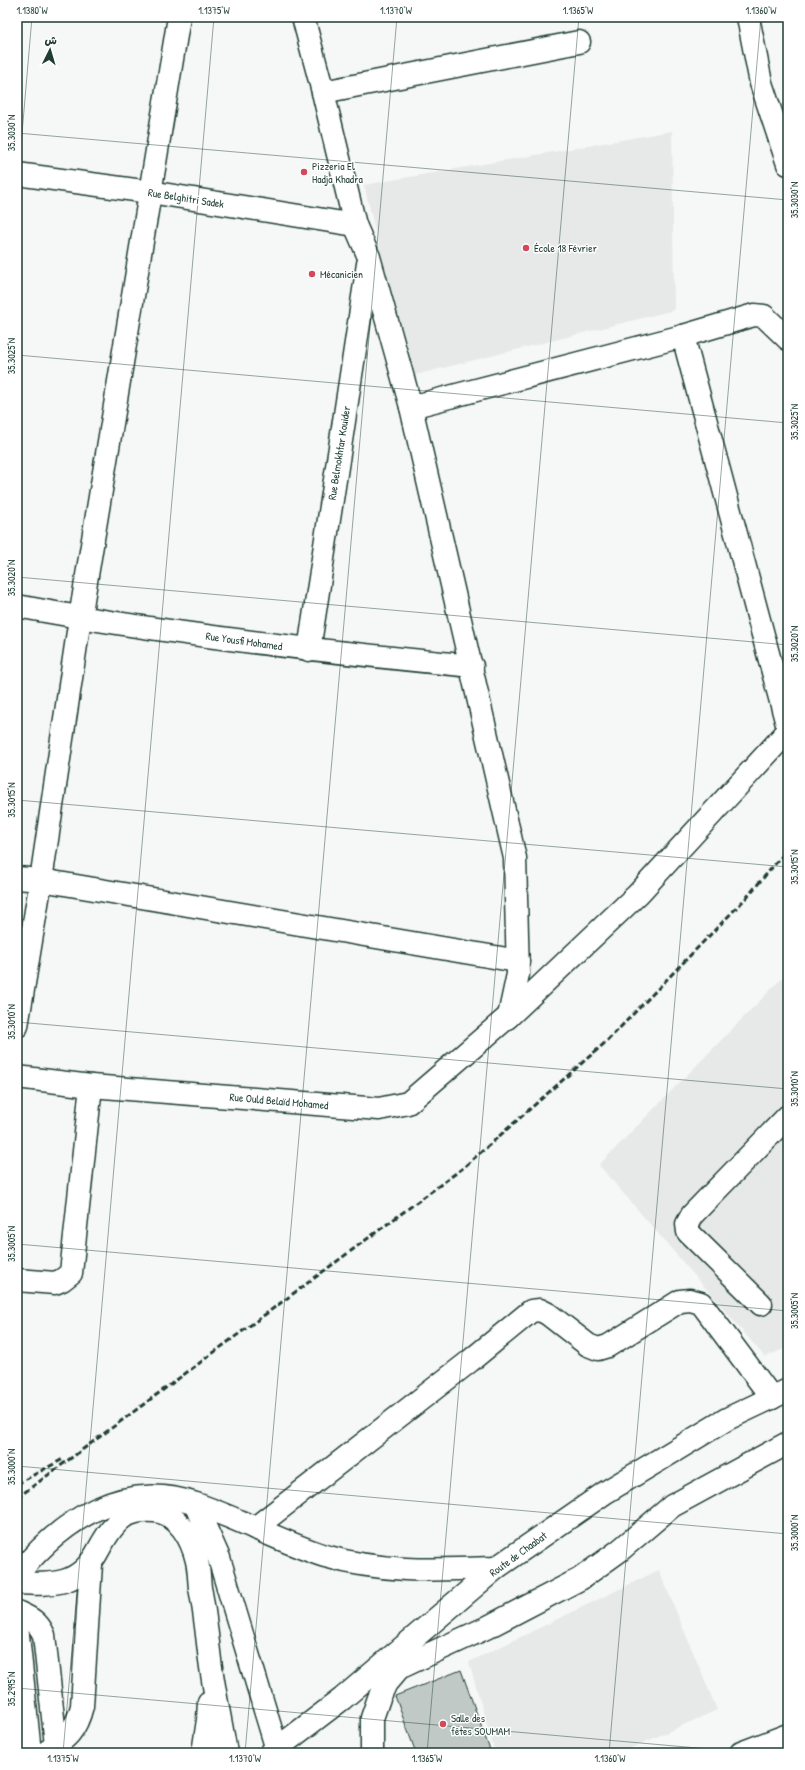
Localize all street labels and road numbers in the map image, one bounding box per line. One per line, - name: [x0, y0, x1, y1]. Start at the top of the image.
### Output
- street label: Rue Belghitri Sadek: [147, 185, 225, 211]
- street label: Rue Belmokhtar Kouider: [325, 404, 353, 501]
- street label: Rue Yousfi Mohamed: [205, 629, 284, 653]
- street label: Rue Ould Belaïd Mohamed: [229, 1090, 330, 1112]
- street label: Route de Chaabat: [487, 1528, 550, 1580]

